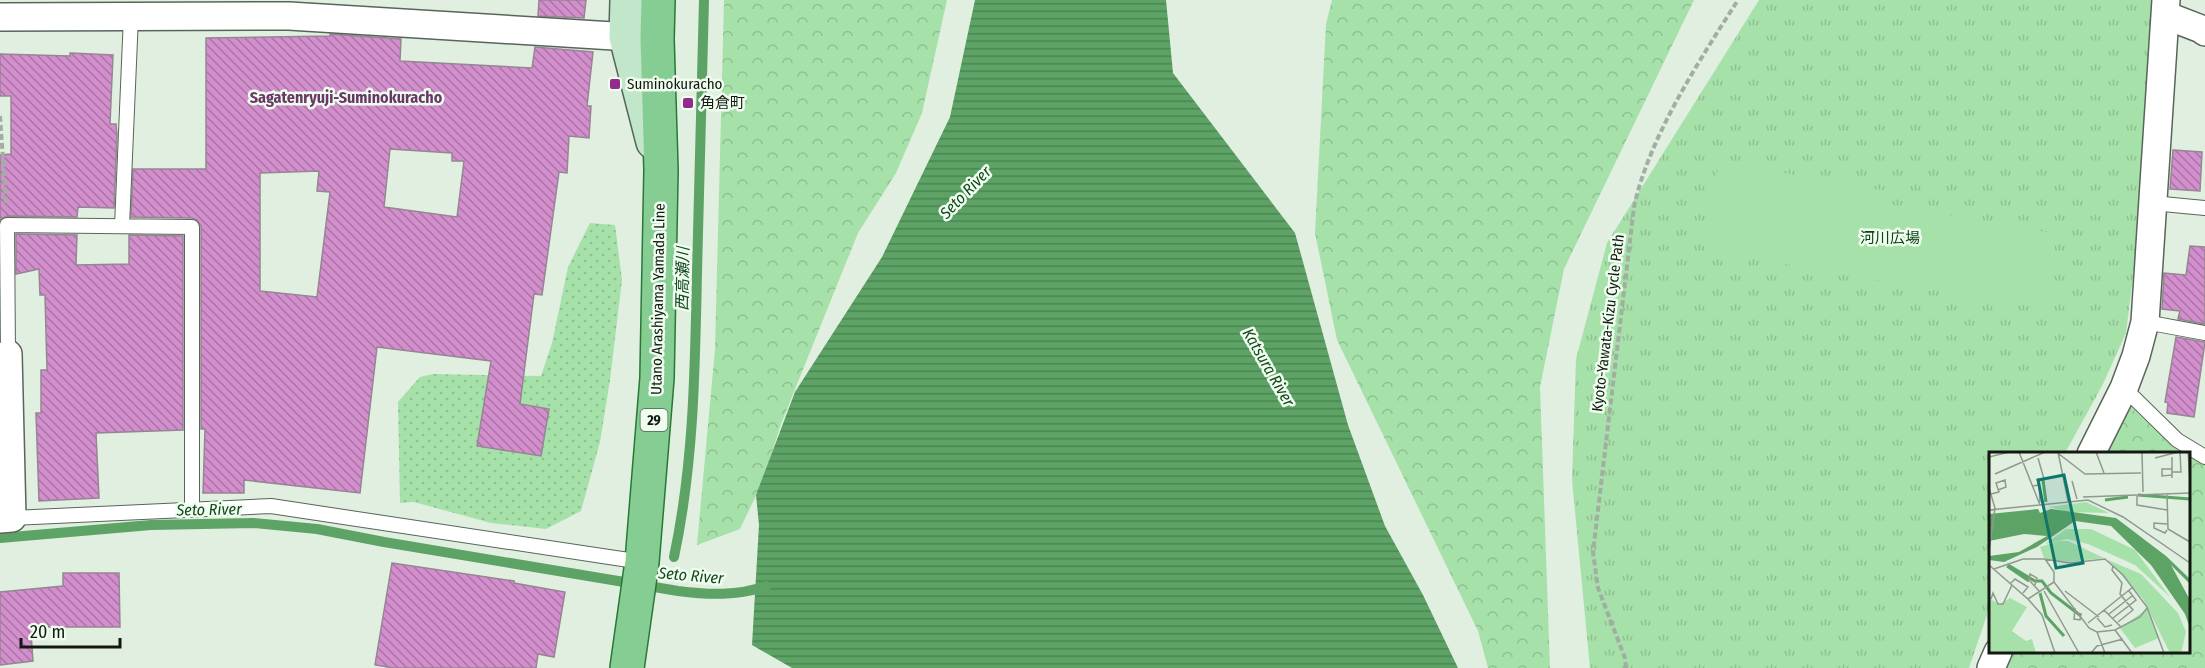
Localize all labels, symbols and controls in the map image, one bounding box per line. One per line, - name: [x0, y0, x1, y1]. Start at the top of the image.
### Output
- place label: Suminokuracho: [627, 75, 723, 93]
- marker: Suminokuracho: [608, 77, 622, 91]
- district label: Sagatenryuji-Suminokuracho: [250, 88, 443, 107]
- place label: 角倉町: [700, 94, 745, 112]
- marker: 角倉町: [681, 96, 695, 110]
- water label: Seto River: [935, 162, 995, 223]
- street label: Utano Arashiyama Yamada Line: [647, 203, 669, 395]
- park label: 河川広場: [1860, 229, 1920, 247]
- street label: Kyoto-Yawata-Kizu Cycle Path: [1588, 233, 1628, 413]
- water label: 西高瀬川: [672, 245, 693, 311]
- water label: Katsura River: [1239, 325, 1299, 410]
- road number: 29: [640, 409, 668, 431]
- inset map: [1989, 452, 2190, 653]
- water label: Seto River: [175, 499, 242, 520]
- water label: Seto River: [657, 563, 725, 588]
- scale bar: [21, 611, 120, 649]
- text: 20 m: [30, 621, 65, 643]

